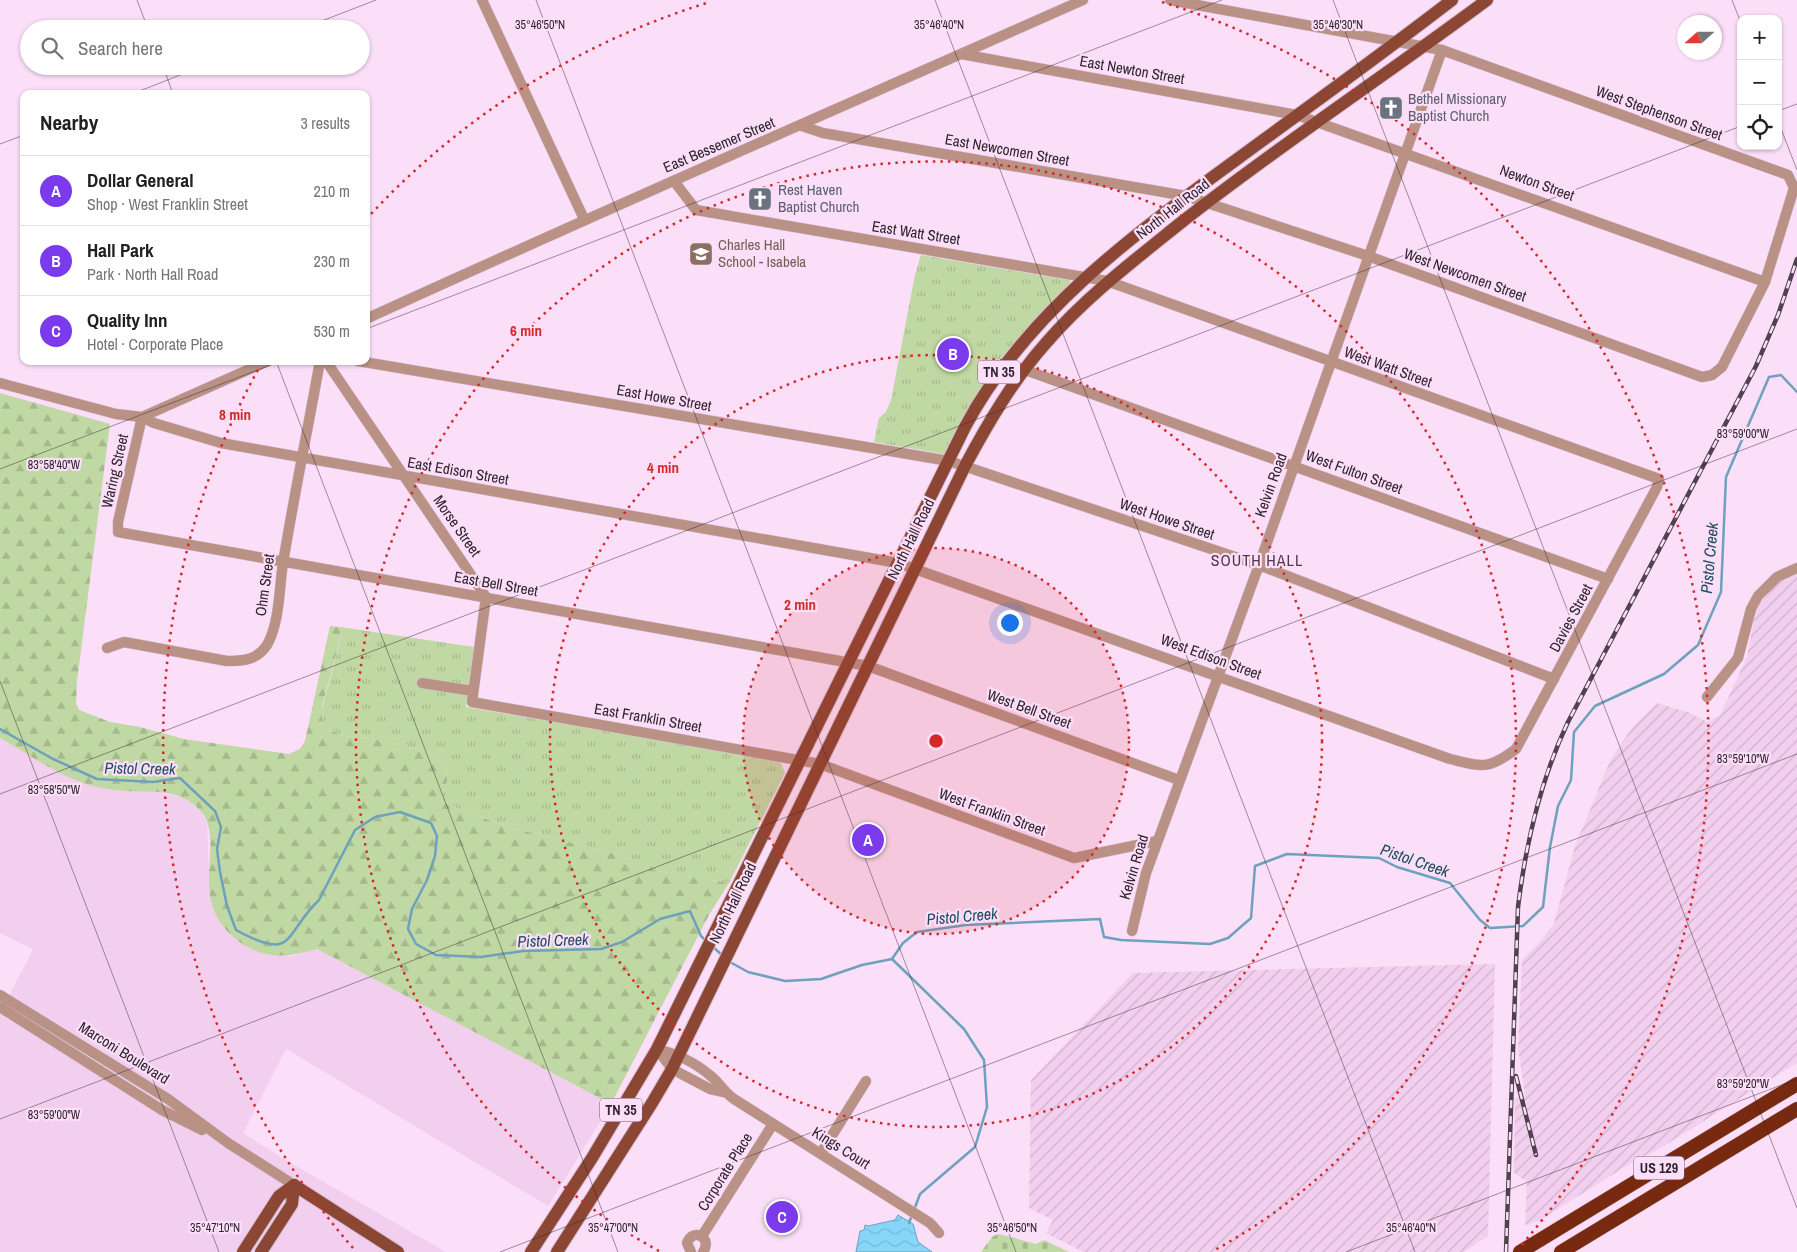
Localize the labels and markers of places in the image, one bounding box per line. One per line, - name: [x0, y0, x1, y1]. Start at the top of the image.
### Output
- place label: Bethel Missionary Baptist Church: [1408, 88, 1507, 126]
- church icon: Bethel Missionary Baptist Church: [1378, 95, 1404, 121]
- place label: Rest Haven Baptist Church: [778, 179, 859, 217]
- church icon: Rest Haven Baptist Church: [747, 186, 773, 212]
- place label: Charles Hall School - Isabela: [718, 234, 806, 272]
- school or university icon: Charles Hall School - Isabela: [688, 241, 714, 267]
- pin: B: [937, 335, 969, 373]
- centre of rings: [927, 732, 945, 750]
- pin: A: [852, 821, 884, 859]
- pin: C: [766, 1198, 798, 1236]

